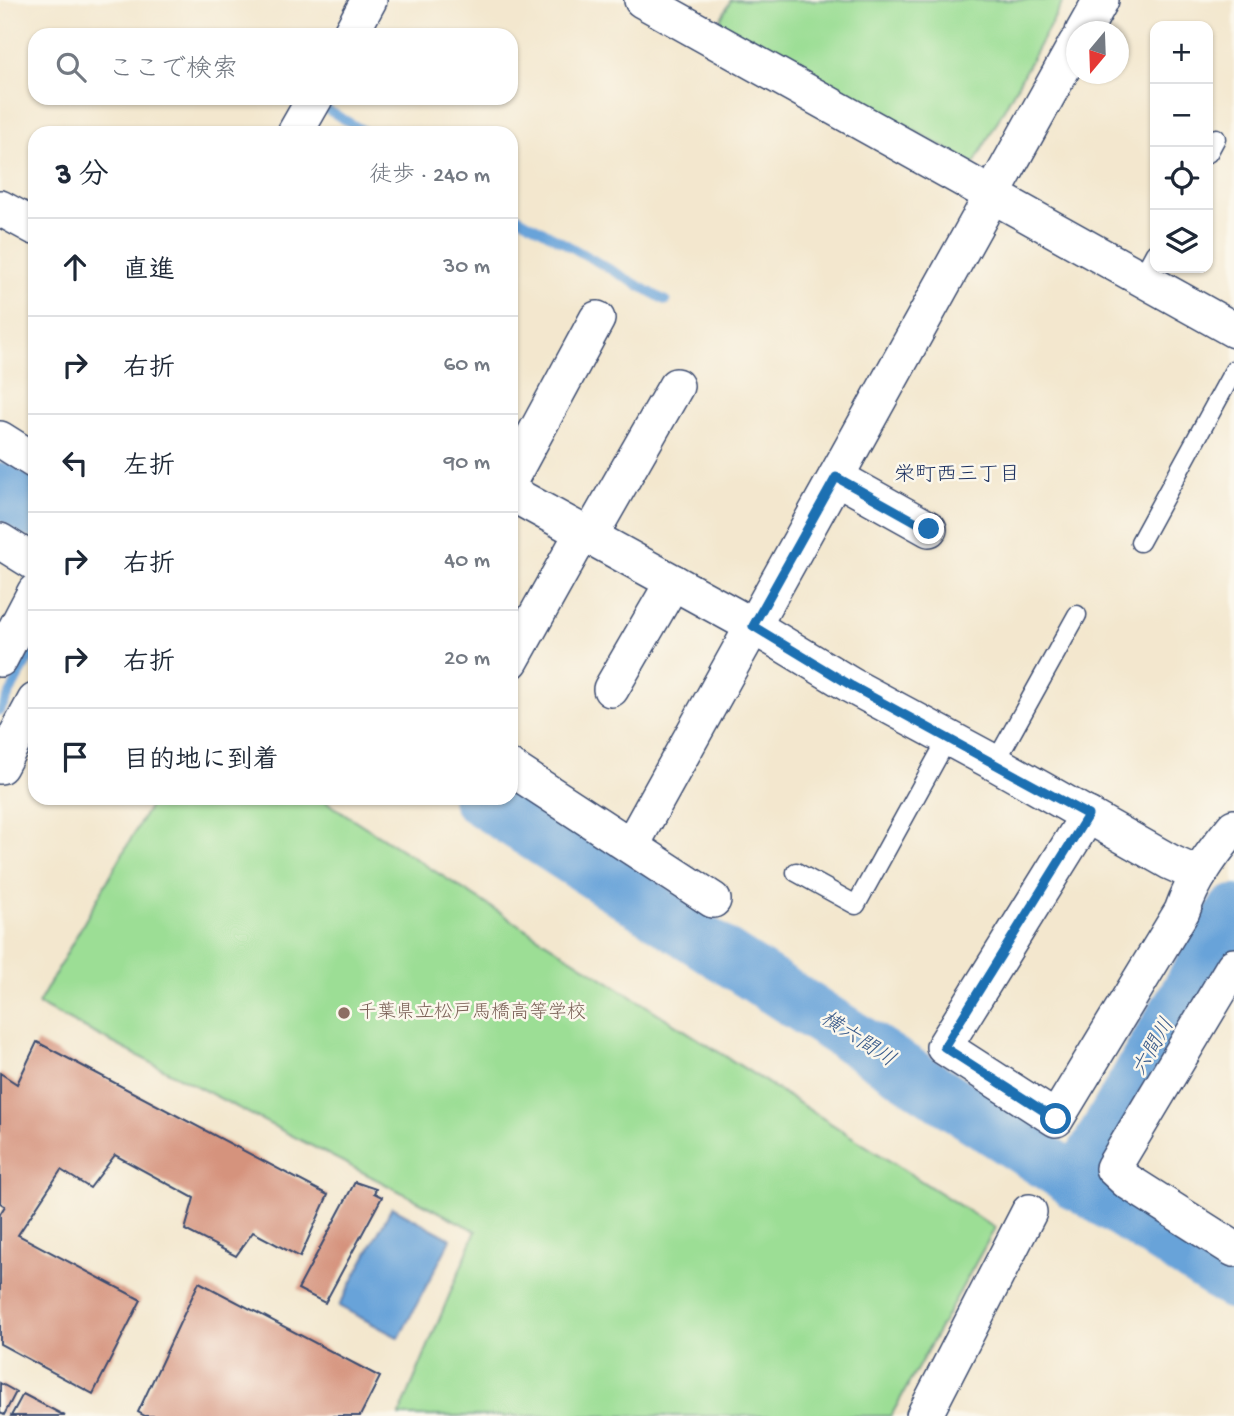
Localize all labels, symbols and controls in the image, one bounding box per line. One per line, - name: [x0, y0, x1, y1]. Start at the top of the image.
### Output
- north arrow: [1066, 21, 1129, 84]
- map controls: [1150, 21, 1213, 273]
- button: +: [1150, 21, 1213, 84]
- search box: [28, 28, 518, 105]
- icon: search: [52, 48, 90, 86]
- text: ここで検索: [108, 56, 238, 87]
- button: −: [1150, 84, 1213, 147]
- button: locate: [1150, 147, 1213, 210]
- text: 3 分: [56, 160, 109, 195]
- text: 徒歩 · 240 m: [369, 163, 490, 190]
- button: layers: [1150, 210, 1213, 273]
- icon: ahead: [56, 248, 94, 286]
- text: 30 m: [443, 254, 490, 281]
- text: 直進: [123, 257, 175, 288]
- icon: right: [56, 346, 94, 384]
- text: 60 m: [444, 352, 490, 379]
- text: 右折: [123, 355, 175, 386]
- icon: left: [56, 444, 94, 482]
- text: 90 m: [444, 450, 490, 477]
- text: 左折: [123, 453, 175, 484]
- district label: 栄町西三丁目: [894, 463, 1020, 489]
- route end: [913, 513, 944, 544]
- icon: right: [56, 542, 94, 580]
- text: 40 m: [444, 548, 490, 575]
- text: 右折: [123, 551, 175, 582]
- icon: right: [56, 640, 94, 678]
- text: 20 m: [444, 646, 490, 673]
- text: 右折: [123, 649, 175, 680]
- icon: arrive: [56, 738, 94, 776]
- text: 目的地に到着: [123, 747, 279, 778]
- place label: 千葉県立松戸馬橋高等学校: [358, 1001, 586, 1025]
- marker: 千葉県立松戸馬橋高等学校: [336, 1005, 352, 1021]
- water label: 横六間川: [815, 1007, 900, 1074]
- water label: 六間川: [1128, 1014, 1182, 1082]
- route start: [1040, 1103, 1071, 1134]

